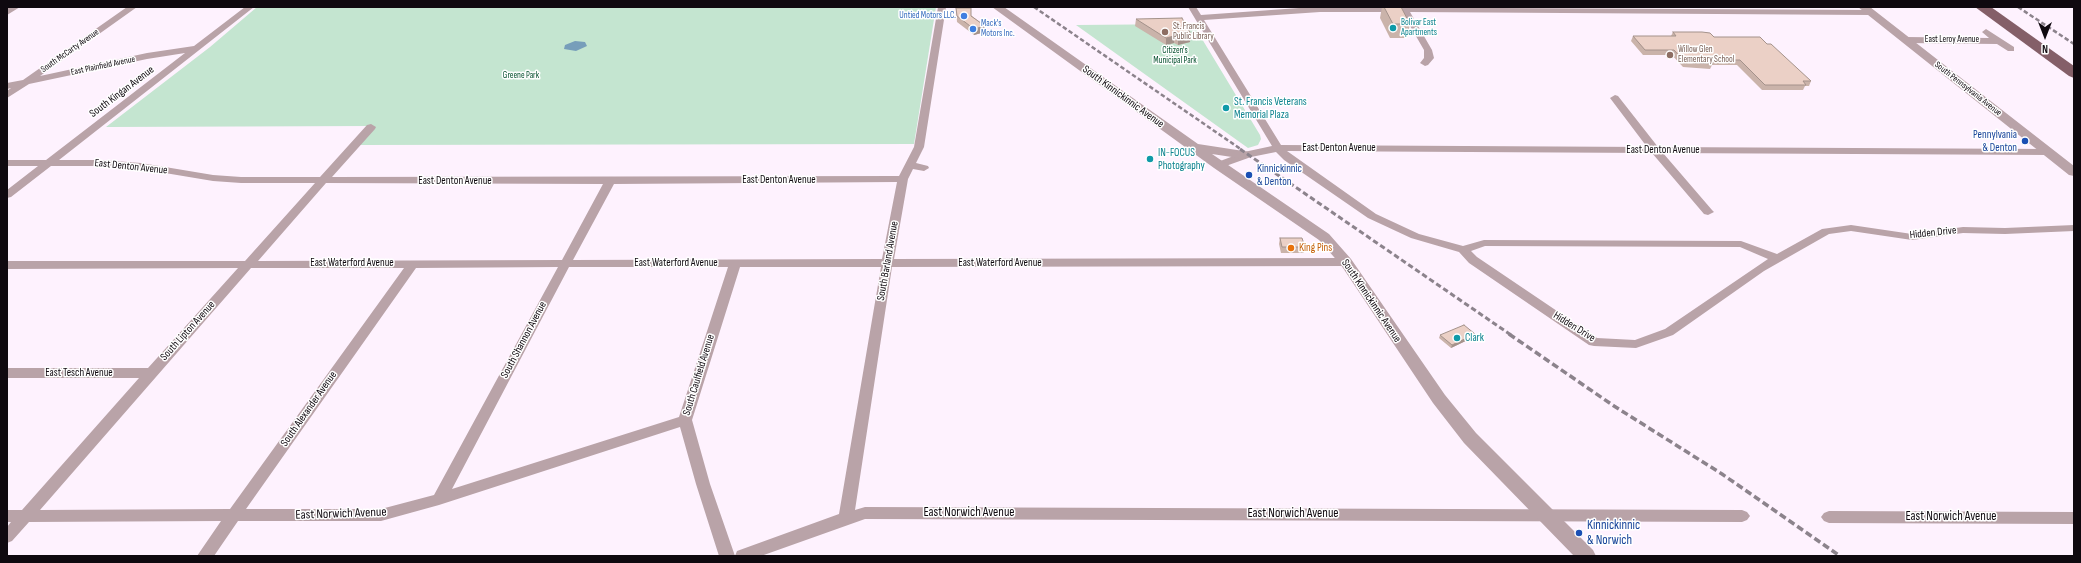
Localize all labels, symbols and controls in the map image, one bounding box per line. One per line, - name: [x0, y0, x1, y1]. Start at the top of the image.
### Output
- place label: Untied Motors LLC.: [899, 11, 956, 21]
- marker: Untied Motors LLC.: [959, 11, 969, 21]
- north arrow: [2025, 16, 2065, 56]
- place label: Bolivar East Apartments: [1401, 18, 1437, 39]
- place label: Mack's Motors Inc.: [981, 19, 1015, 40]
- place label: St. Francis Public Library: [1173, 22, 1214, 43]
- marker: Bolivar East Apartments: [1388, 23, 1398, 33]
- marker: Mack's Motors Inc.: [968, 24, 978, 34]
- street label: South McCarty Avenue: [39, 27, 101, 75]
- marker: St. Francis Public Library: [1160, 27, 1170, 37]
- street label: East Leroy Avenue: [1925, 35, 1979, 45]
- text: N: [2042, 42, 2048, 55]
- place label: Willow Glen Elementary School: [1678, 45, 1734, 66]
- park label: Citizen's Municipal Park: [1153, 46, 1197, 67]
- marker: Willow Glen Elementary School: [1665, 50, 1675, 60]
- street label: East Plainfield Avenue: [70, 54, 136, 78]
- street label: South Pennsylvania Avenue: [1932, 59, 2004, 119]
- street label: South Kingan Avenue: [87, 63, 157, 121]
- street label: South Kinnickinnic Avenue: [1080, 63, 1166, 131]
- park label: Greene Park: [503, 71, 539, 81]
- place label: St. Francis Veterans Memorial Plaza: [1234, 95, 1307, 121]
- marker: St. Francis Veterans Memorial Plaza: [1221, 103, 1231, 113]
- place label: Pennylvania & Denton: [1973, 128, 2017, 154]
- marker: Pennylvania & Denton: [2020, 136, 2030, 146]
- street label: East Denton Avenue: [1302, 141, 1376, 155]
- street label: East Denton Avenue: [1626, 143, 1700, 157]
- place label: IN-FOCUS Photography: [1158, 146, 1205, 172]
- marker: IN-FOCUS Photography: [1145, 154, 1155, 164]
- street label: East Denton Avenue: [94, 157, 168, 177]
- place label: Kinnickinnic & Denton: [1257, 162, 1302, 188]
- marker: Kinnickinnic & Denton: [1244, 170, 1254, 180]
- street label: East Denton Avenue: [742, 173, 816, 187]
- street label: East Denton Avenue: [418, 174, 492, 188]
- street label: South Barland Avenue: [875, 220, 901, 302]
- street label: Hidden Drive: [1909, 224, 1957, 242]
- place label: King Pins: [1299, 241, 1332, 255]
- marker: King Pins: [1286, 243, 1296, 253]
- street label: East Waterford Avenue: [310, 256, 394, 270]
- street label: East Waterford Avenue: [634, 256, 718, 270]
- street label: East Waterford Avenue: [958, 256, 1042, 270]
- street label: South Kinnickinnic Avenue: [1338, 257, 1404, 345]
- street label: South Lipton Avenue: [158, 299, 218, 363]
- street label: South Shannon Avenue: [498, 300, 550, 380]
- street label: Hidden Drive: [1551, 309, 1597, 345]
- place label: Clark: [1465, 331, 1484, 345]
- street label: South Caulfield Avenue: [680, 333, 718, 417]
- marker: Clark: [1452, 333, 1462, 343]
- street label: East Tesch Avenue: [45, 366, 113, 380]
- street label: South Alexander Avenue: [278, 369, 340, 449]
- street label: East Norwich Avenue: [295, 505, 387, 523]
- street label: East Norwich Avenue: [923, 505, 1015, 521]
- street label: East Norwich Avenue: [1247, 506, 1339, 522]
- street label: East Norwich Avenue: [1905, 509, 1997, 525]
- place label: Kinnickinnic & Norwich: [1587, 518, 1640, 549]
- marker: Kinnickinnic & Norwich: [1574, 528, 1584, 538]

